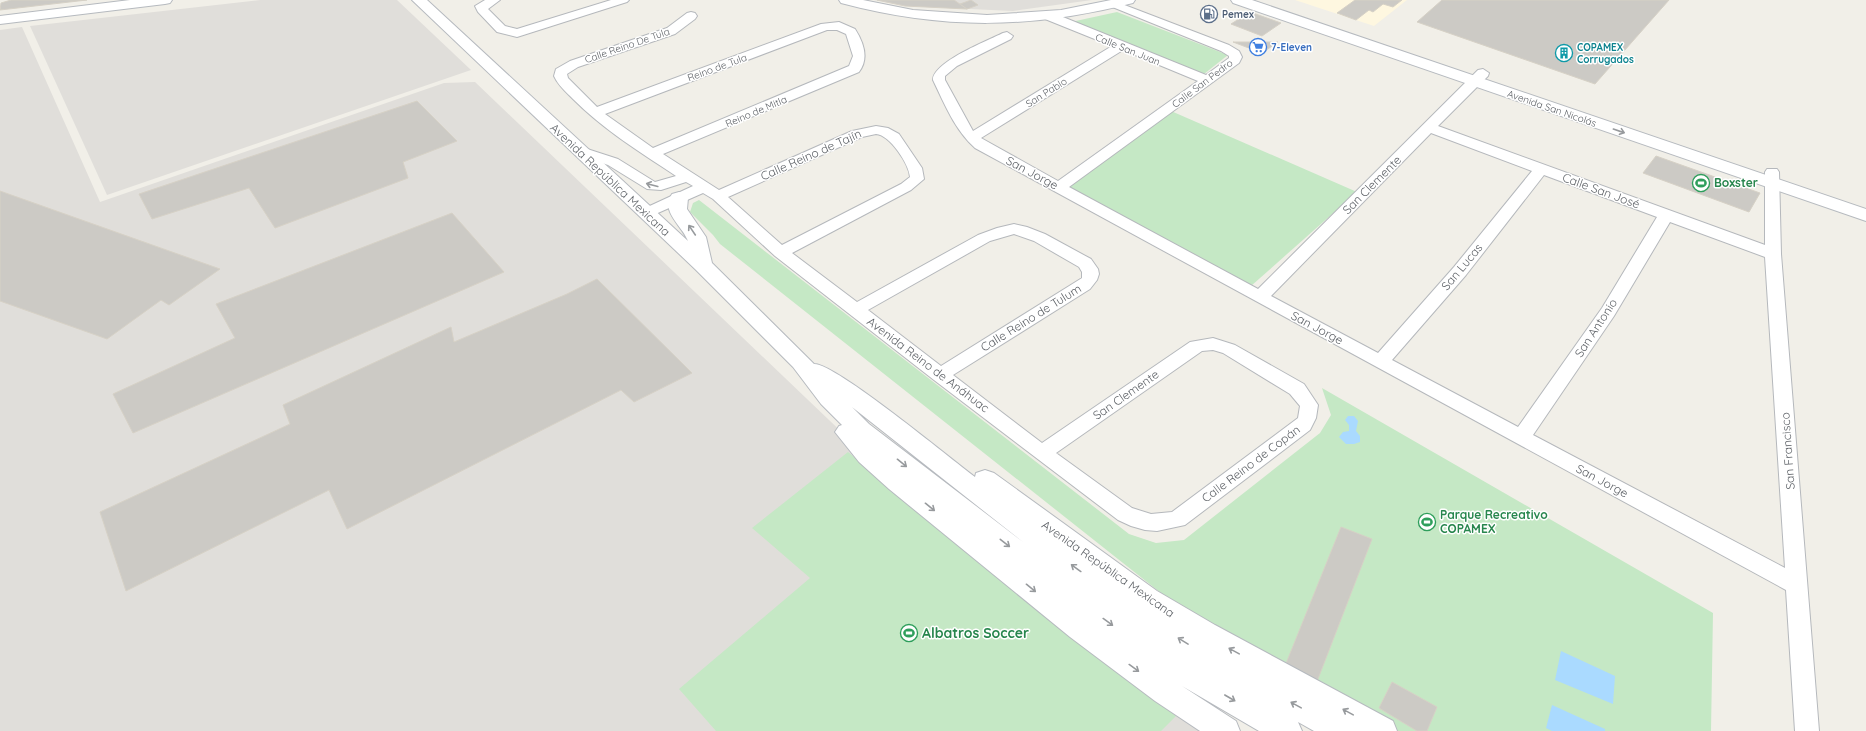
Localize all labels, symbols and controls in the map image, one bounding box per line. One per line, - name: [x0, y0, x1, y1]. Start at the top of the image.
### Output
- fuel station icon: Pemex: [1199, 4, 1219, 24]
- place label: Pemex: [1222, 8, 1254, 21]
- street label: Calle Reino De Tula: [583, 25, 671, 66]
- street label: Calle San Juan: [1093, 31, 1162, 68]
- supermarket icon: 7-Eleven: [1248, 37, 1268, 57]
- place label: 7-Eleven: [1271, 41, 1312, 54]
- place label: COPAMEX Corrugados: [1577, 41, 1634, 66]
- building icon: COPAMEX Corrugados: [1554, 43, 1574, 63]
- street label: Reino de Tula: [686, 51, 749, 84]
- street label: Calle San Pedro: [1169, 56, 1235, 111]
- street label: San Pablo: [1023, 75, 1069, 110]
- street label: Avenida San Nicolás: [1505, 87, 1599, 130]
- street label: Reino de Mitla: [723, 93, 789, 130]
- street label: Avenida República Mexicana: [547, 120, 674, 239]
- street label: Calle Reino de Tajín: [758, 126, 864, 184]
- one-way arrow: [1612, 128, 1624, 136]
- street label: San Clemente: [1339, 152, 1404, 217]
- street label: San Jorge: [1004, 153, 1061, 193]
- street label: Calle San José: [1560, 170, 1642, 212]
- sports icon: Boxster: [1691, 173, 1711, 193]
- place label: Boxster: [1714, 175, 1758, 190]
- one-way arrow: [646, 181, 659, 188]
- one-way arrow: [688, 225, 696, 236]
- street label: San Lucas: [1438, 240, 1486, 293]
- street label: Calle Reino de Tulum: [978, 281, 1084, 355]
- street label: San Antonio: [1571, 296, 1620, 360]
- street label: San Jorge: [1289, 308, 1346, 348]
- street label: Avenida Reino de Anáhuac: [864, 314, 992, 415]
- street label: San Clemente: [1090, 366, 1162, 423]
- street label: San Francisco: [1777, 412, 1798, 490]
- street label: Calle Reino de Copán: [1199, 422, 1303, 505]
- one-way arrow: [897, 459, 908, 467]
- street label: San Jorge: [1574, 461, 1631, 501]
- one-way arrow: [924, 503, 935, 512]
- place label: Parque Recreativo COPAMEX: [1440, 507, 1548, 536]
- sports icon: Parque Recreativo COPAMEX: [1417, 512, 1437, 532]
- street label: Avenida República Mexicana: [1039, 517, 1178, 620]
- one-way arrow: [999, 539, 1010, 547]
- one-way arrow: [1071, 563, 1082, 572]
- one-way arrow: [1026, 584, 1037, 593]
- one-way arrow: [1103, 618, 1114, 626]
- sports icon: Albatros Soccer: [899, 623, 919, 643]
- place label: Albatros Soccer: [922, 624, 1029, 642]
- one-way arrow: [1177, 637, 1189, 645]
- one-way arrow: [1228, 646, 1240, 654]
- one-way arrow: [1128, 664, 1139, 672]
- one-way arrow: [1224, 695, 1236, 703]
- one-way arrow: [1291, 701, 1303, 708]
- one-way arrow: [1343, 708, 1355, 715]

